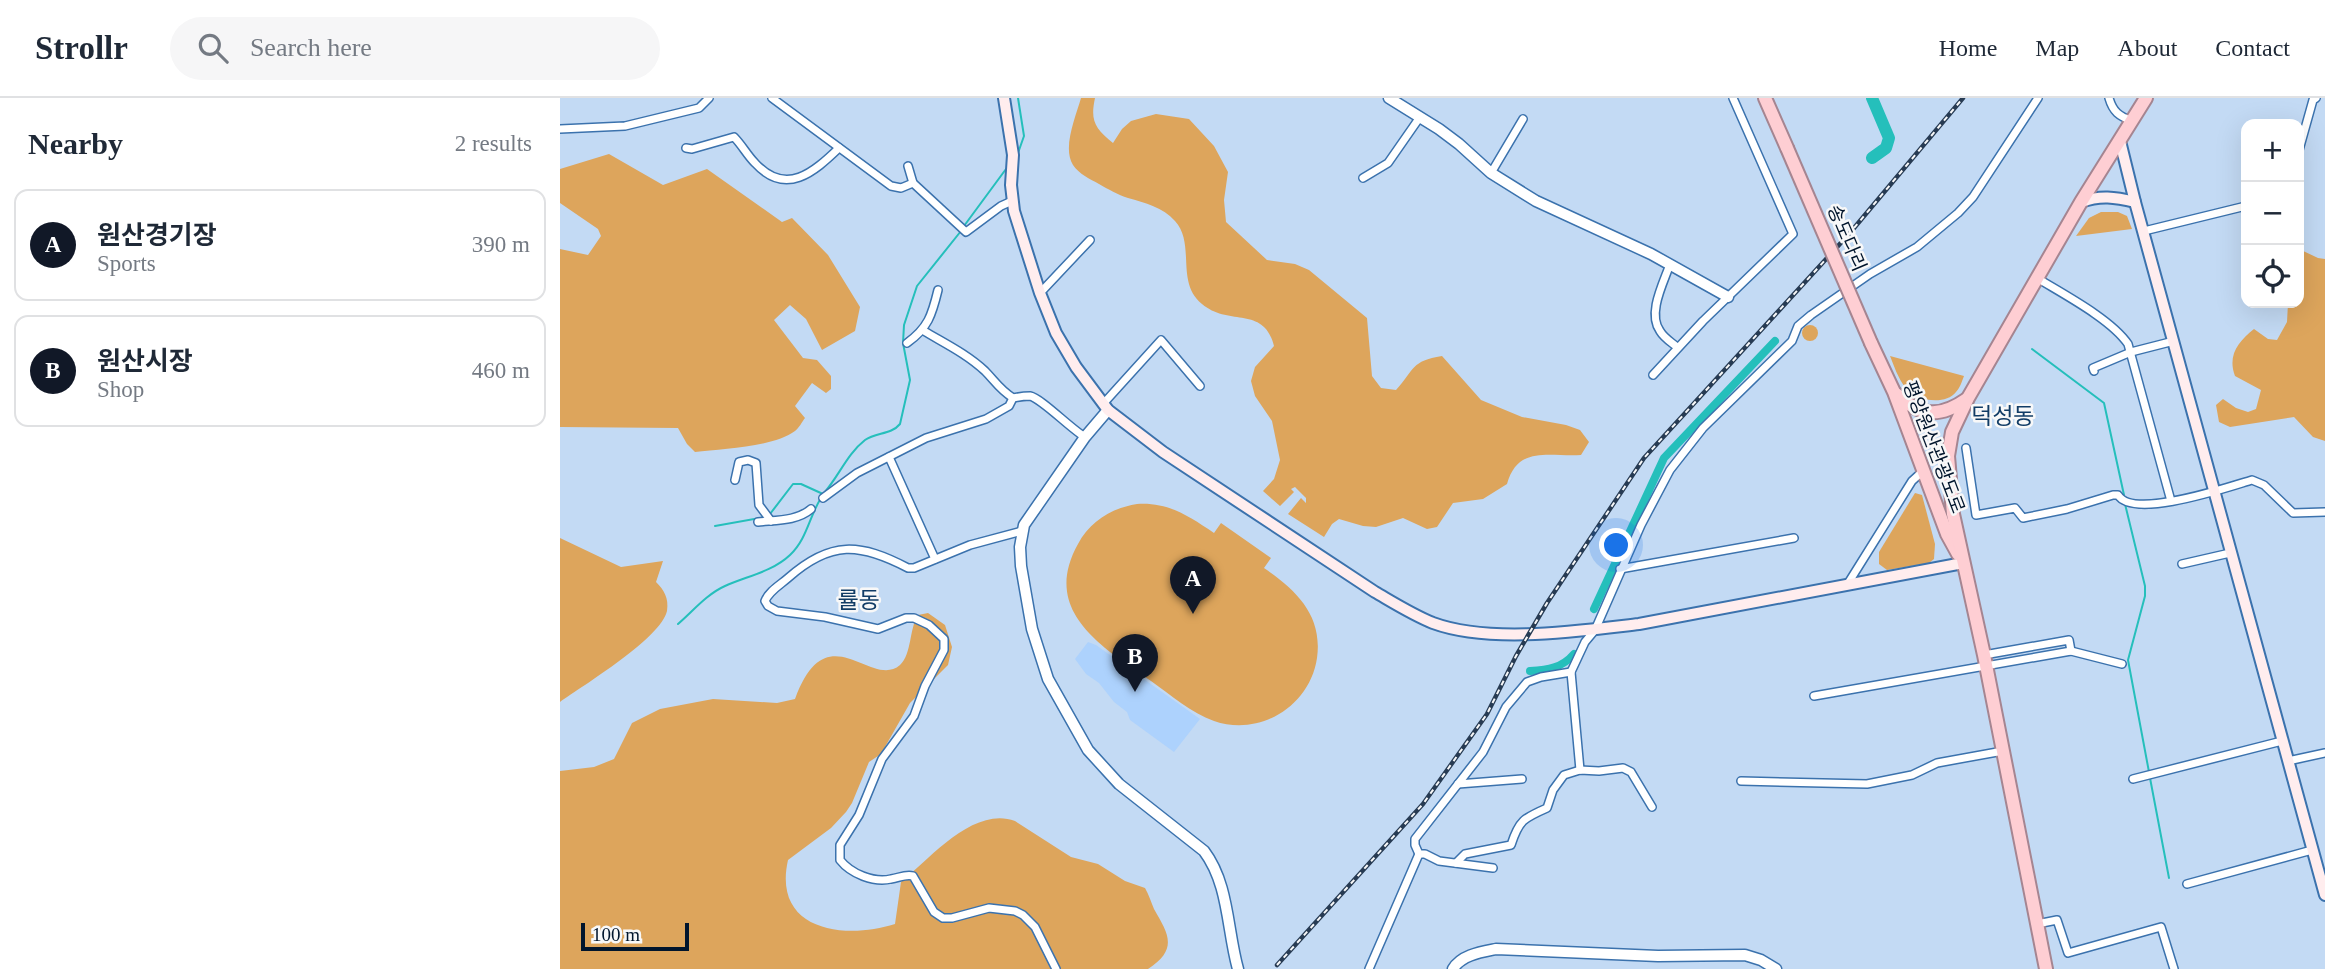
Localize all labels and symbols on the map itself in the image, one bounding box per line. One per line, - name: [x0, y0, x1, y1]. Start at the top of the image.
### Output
- street label: 송도다리: [1824, 202, 1870, 274]
- street label: 평양원산관광도로: [1899, 378, 1969, 516]
- district label: 덕성동: [1971, 404, 2035, 429]
- your location: [1599, 528, 1633, 562]
- pin: A: [1170, 556, 1216, 614]
- district label: 률동: [838, 588, 880, 613]
- pin: B: [1112, 634, 1158, 692]
- scale bar: [581, 920, 690, 952]

